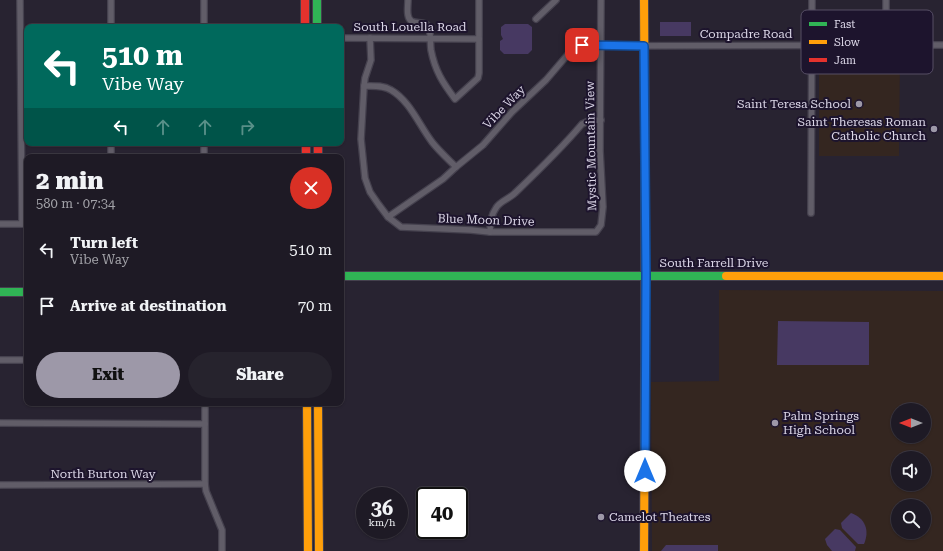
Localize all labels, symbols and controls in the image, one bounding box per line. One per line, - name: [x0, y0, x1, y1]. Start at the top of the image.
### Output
- legend: [801, 10, 933, 74]
- text: Fast: [834, 18, 855, 31]
- street label: South Louella Road: [353, 20, 467, 34]
- street label: Compadre Road: [700, 27, 793, 41]
- pin: [565, 28, 599, 62]
- icon: arrive: [571, 34, 593, 56]
- text: Slow: [834, 36, 861, 49]
- text: 510 m: [102, 39, 183, 72]
- icon: left: [36, 40, 88, 92]
- text: Jam: [834, 54, 856, 67]
- text: Vibe Way: [102, 73, 184, 94]
- street label: Mystic Mountain View: [583, 81, 599, 211]
- street label: Vibe Way: [480, 82, 529, 131]
- place label: Saint Teresa School: [737, 97, 851, 111]
- marker: Saint Teresa School: [854, 99, 864, 109]
- place label: Saint Theresas Roman Catholic Church: [798, 115, 926, 143]
- icon: left: [110, 116, 132, 138]
- icon: ahead: [152, 116, 174, 138]
- icon: ahead: [194, 116, 216, 138]
- icon: right: [236, 116, 258, 138]
- marker: Saint Theresas Roman Catholic Church: [929, 124, 939, 134]
- text: 2 min: [36, 167, 103, 195]
- button: close: [290, 167, 332, 209]
- text: 580 m · 07:34: [36, 196, 115, 211]
- street label: Blue Moon Drive: [437, 211, 535, 229]
- text: Turn left: [70, 234, 138, 252]
- icon: left: [36, 239, 58, 261]
- text: 510 m: [289, 241, 332, 259]
- text: Vibe Way: [70, 252, 129, 267]
- street label: South Farrell Drive: [660, 256, 769, 270]
- icon: arrive: [36, 295, 58, 317]
- text: Arrive at destination: [70, 297, 226, 315]
- text: 70 m: [298, 297, 332, 315]
- button: Exit: [36, 352, 180, 398]
- button: Share: [188, 352, 332, 398]
- north arrow: [891, 403, 931, 443]
- map controls: [891, 403, 931, 539]
- place label: Palm Springs High School: [783, 409, 859, 437]
- marker: Palm Springs High School: [770, 418, 780, 428]
- position arrow: [624, 450, 666, 492]
- button: sound: [891, 451, 931, 491]
- street label: North Burton Way: [50, 467, 157, 481]
- speed limit sign: 40: [416, 487, 468, 539]
- text: 36: [371, 496, 393, 520]
- button: search: [891, 499, 931, 539]
- place label: Camelot Theatres: [609, 510, 711, 524]
- marker: Camelot Theatres: [596, 512, 606, 522]
- text: km/h: [369, 517, 395, 528]

